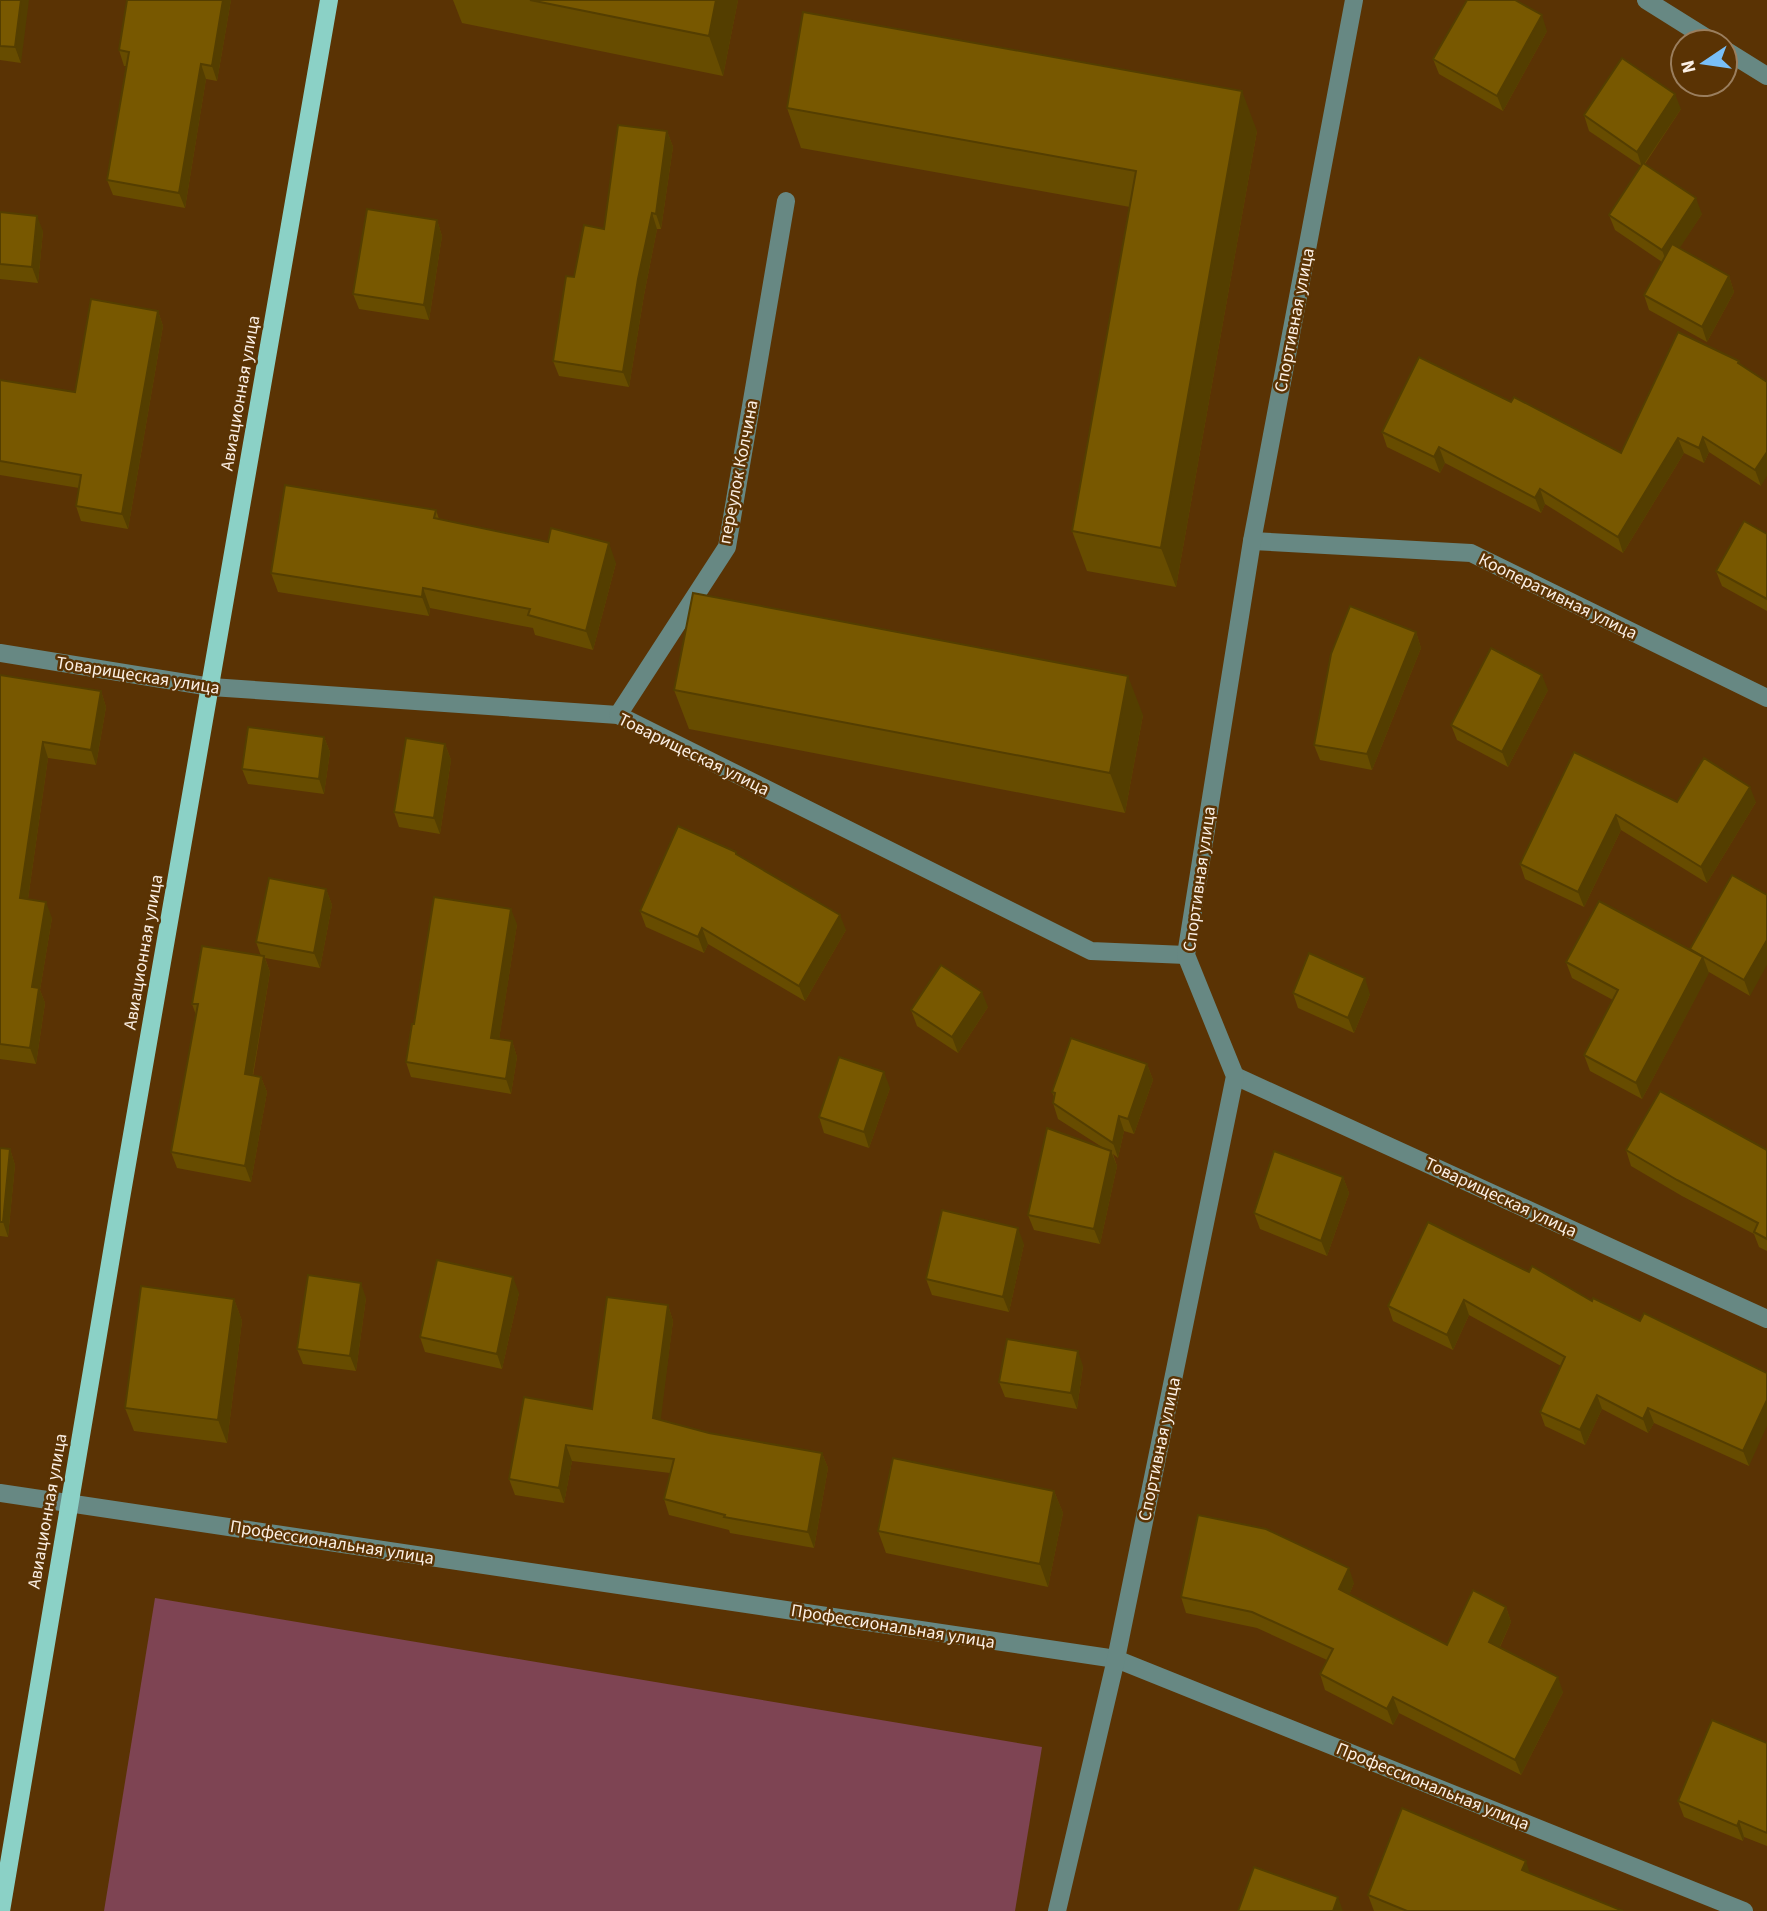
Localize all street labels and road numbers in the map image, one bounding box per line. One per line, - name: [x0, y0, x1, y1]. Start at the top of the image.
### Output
- street label: Спортивная улица: [1268, 246, 1321, 394]
- street label: Авиационная улица: [215, 313, 266, 473]
- street label: переулок Колчина: [712, 398, 765, 546]
- street label: Кооперативная улица: [1474, 547, 1641, 646]
- street label: Товарищеская улица: [54, 650, 222, 701]
- street label: Товарищеская улица: [614, 707, 774, 802]
- street label: Спортивная улица: [1177, 805, 1222, 953]
- street label: Авиационная улица: [118, 872, 169, 1032]
- street label: Товарищеская улица: [1421, 1151, 1581, 1244]
- street label: Спортивная улица: [1132, 1375, 1187, 1523]
- street label: Авиационная улица: [22, 1431, 73, 1591]
- street label: Профессиональная улица: [228, 1514, 436, 1571]
- street label: Профессиональная улица: [789, 1598, 997, 1655]
- street label: Профессиональная улица: [1332, 1736, 1533, 1837]

